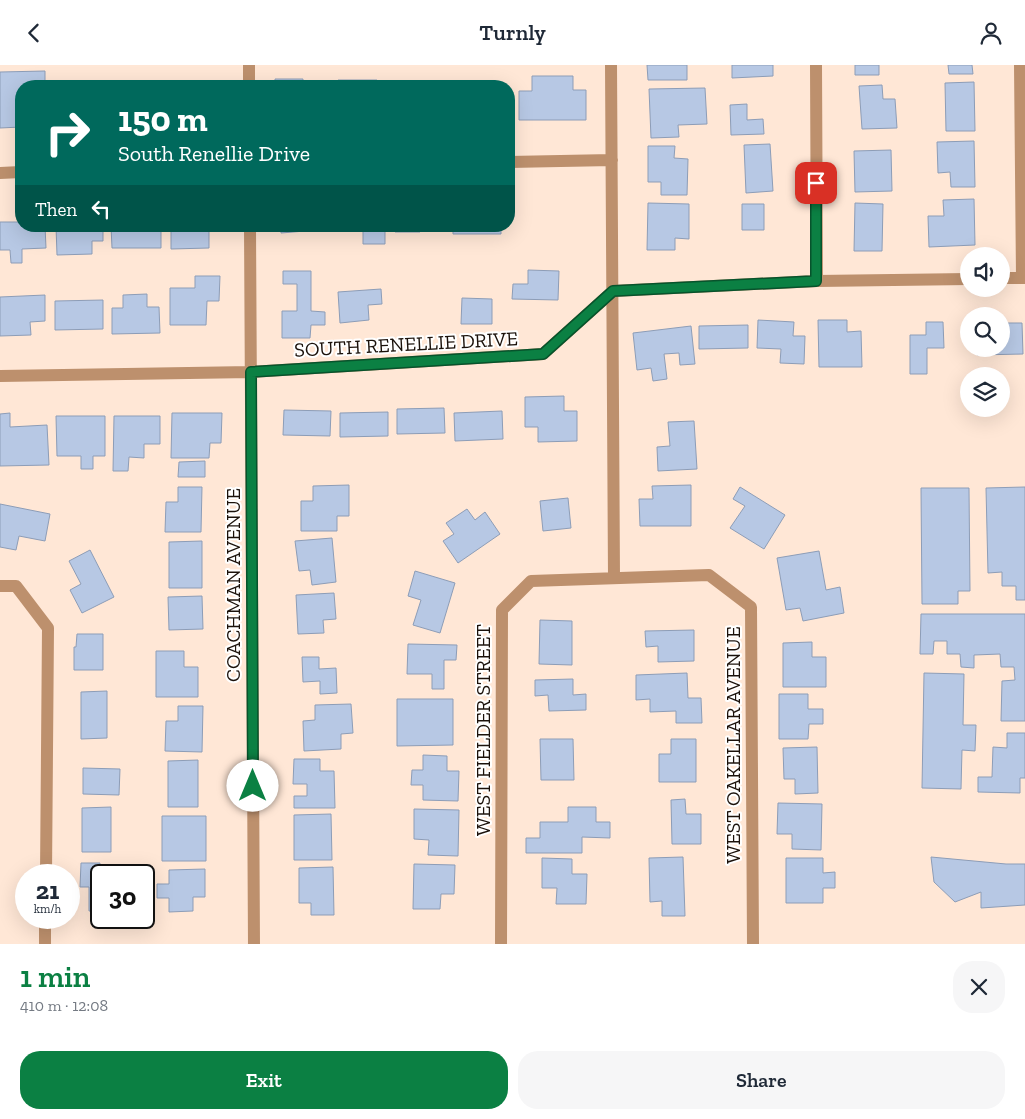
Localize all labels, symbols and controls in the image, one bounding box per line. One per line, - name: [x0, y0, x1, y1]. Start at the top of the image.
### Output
- icon: back: [20, 19, 48, 47]
- text: Turnly: [479, 19, 546, 46]
- icon: person: [977, 19, 1005, 47]
- text: 150 m: [118, 98, 208, 140]
- icon: right: [35, 100, 100, 165]
- text: South Renellie Drive: [118, 140, 310, 167]
- pin: [795, 162, 837, 204]
- icon: arrive: [802, 169, 830, 197]
- icon: left: [87, 195, 115, 223]
- text: Then: [35, 198, 77, 221]
- map controls: [960, 247, 1010, 417]
- button: sound: [960, 247, 1010, 297]
- button: search: [960, 307, 1010, 357]
- street label: SOUTH RENELLIE DRIVE: [294, 326, 518, 362]
- button: layers: [960, 367, 1010, 417]
- street label: COACHMAN AVENUE: [221, 488, 245, 682]
- street label: WEST FIELDER STREET: [471, 624, 495, 836]
- street label: WEST OAKELLAR AVENUE: [721, 626, 745, 864]
- position arrow: [226, 759, 278, 811]
- speed limit sign: 30: [90, 864, 155, 929]
- text: 21: [36, 875, 59, 905]
- text: km/h: [34, 902, 61, 916]
- text: 1 min: [20, 959, 90, 995]
- button: close: [953, 961, 1005, 1013]
- text: 410 m · 12:08: [20, 996, 108, 1015]
- button: Exit: [20, 1051, 508, 1109]
- button: Share: [518, 1051, 1005, 1109]

